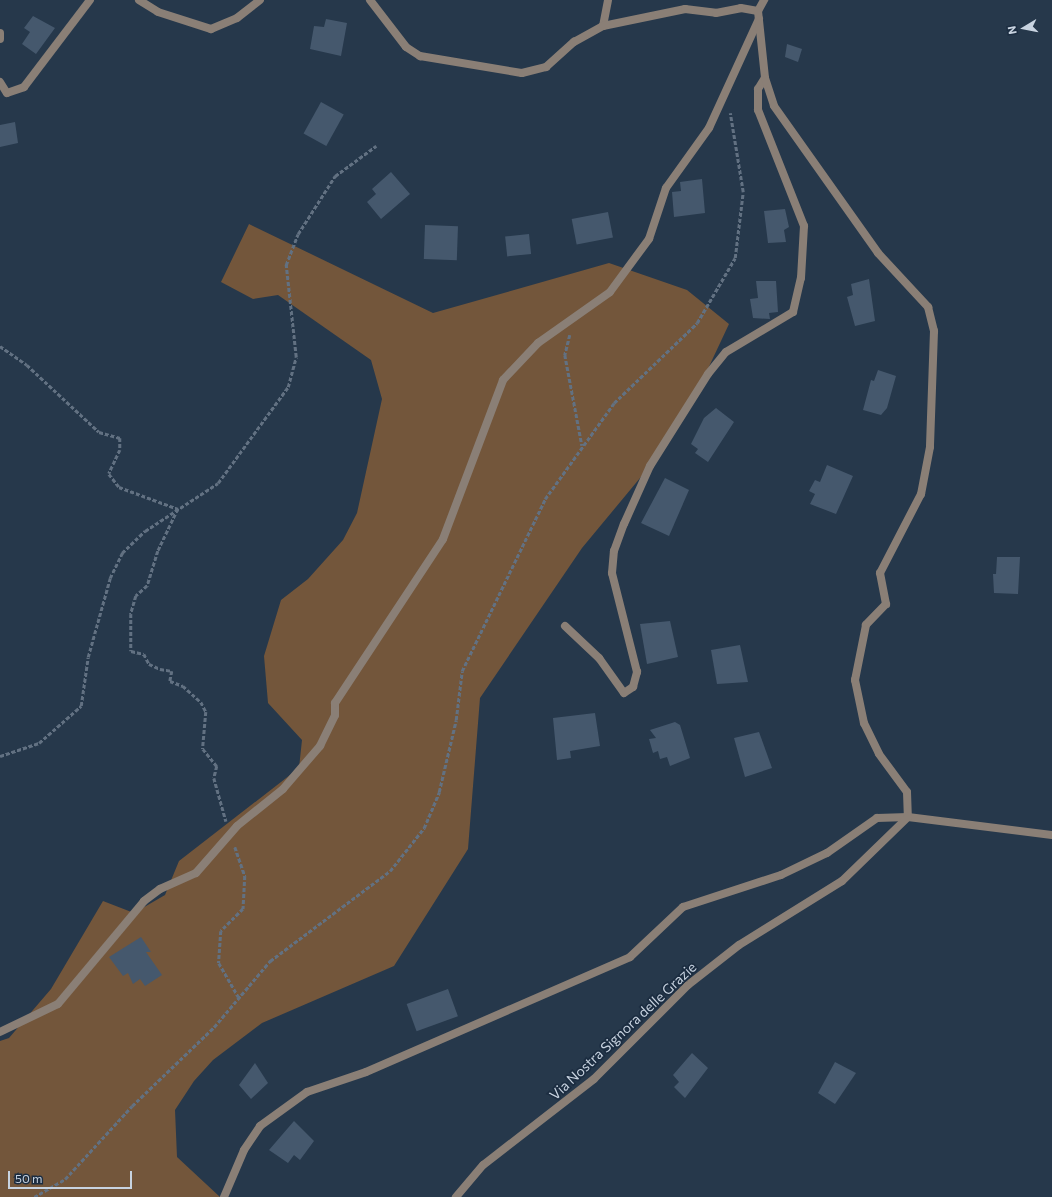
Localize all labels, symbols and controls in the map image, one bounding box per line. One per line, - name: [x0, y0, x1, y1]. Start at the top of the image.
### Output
- north arrow: [1004, 8, 1044, 48]
- text: N: [1005, 25, 1019, 35]
- street label: Via Nostra Signora delle Grazie: [546, 959, 700, 1103]
- scale bar: [10, 1163, 134, 1189]
- text: 50 m: [15, 1171, 43, 1185]

